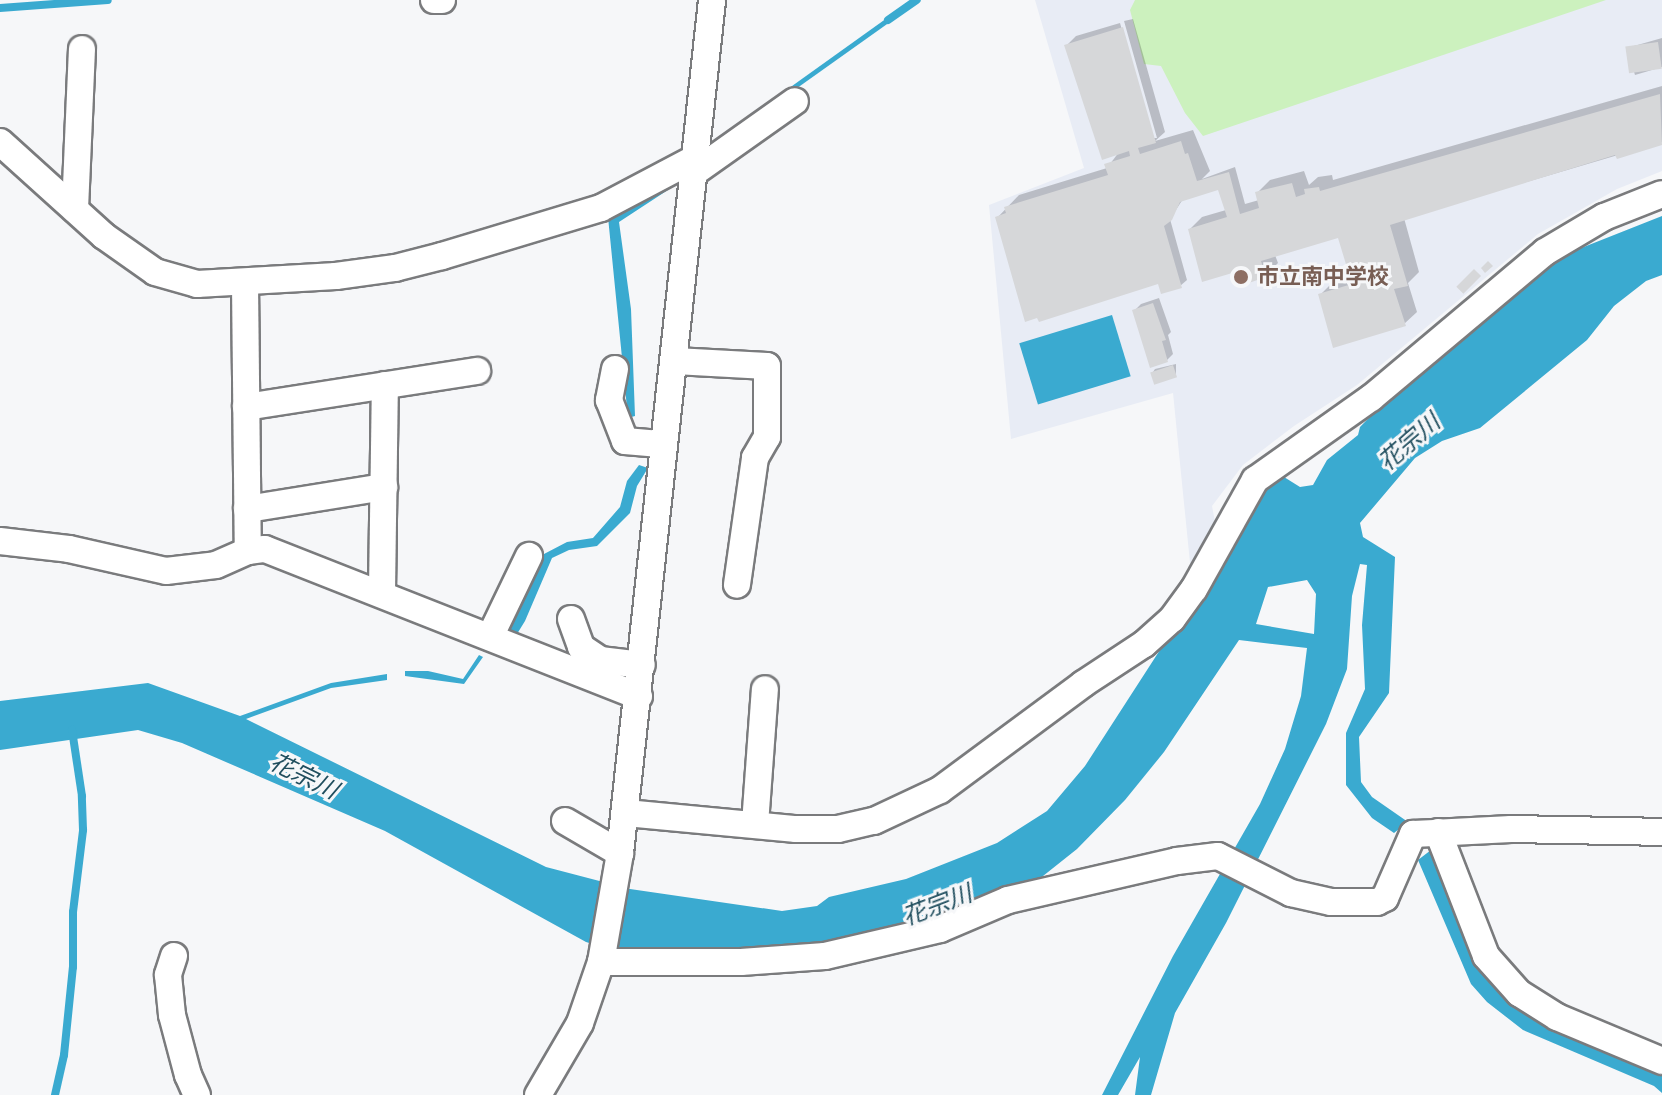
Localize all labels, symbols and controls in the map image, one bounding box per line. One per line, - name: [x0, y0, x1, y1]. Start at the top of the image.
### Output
- place label: 市立南中学校: [1257, 264, 1389, 290]
- marker: 市立南中学校: [1232, 268, 1250, 286]
- water label: 花宗川: [1372, 408, 1446, 476]
- water label: 花宗川: [265, 747, 343, 805]
- water label: 花宗川: [898, 879, 976, 931]

